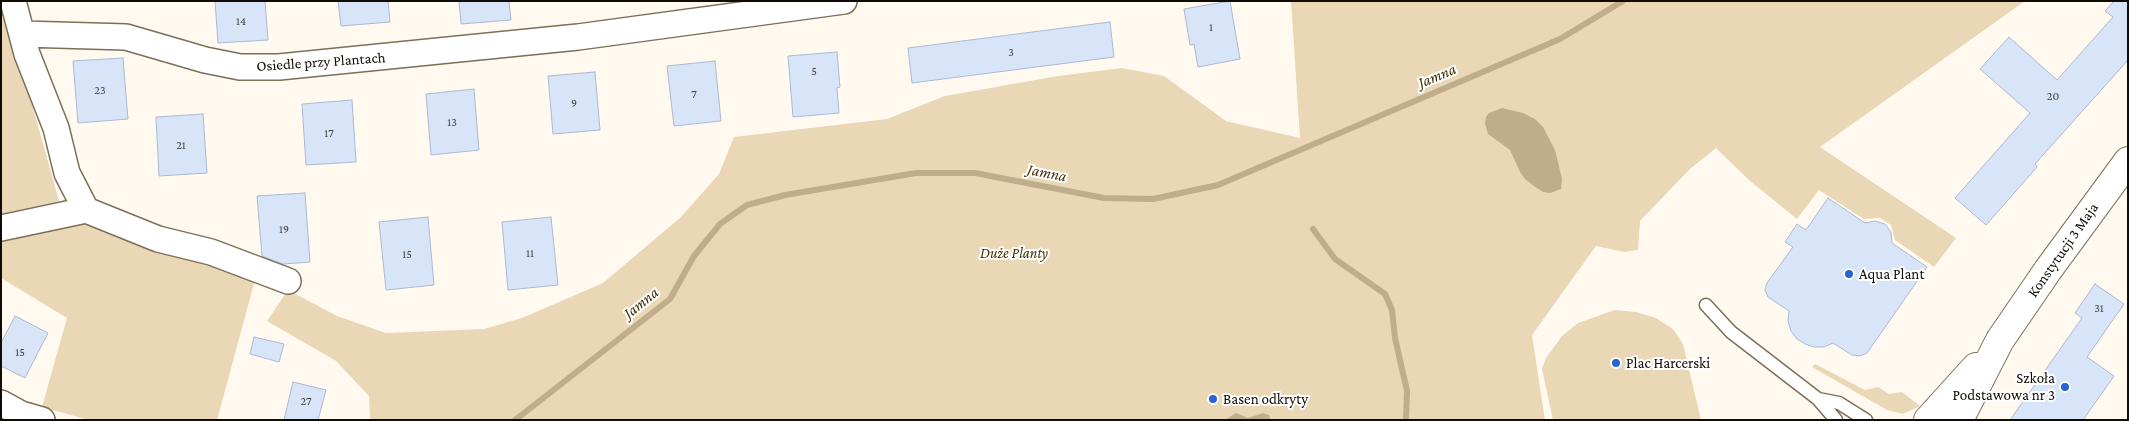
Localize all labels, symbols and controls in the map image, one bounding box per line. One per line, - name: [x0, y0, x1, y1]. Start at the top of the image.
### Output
- house number: 14: [236, 14, 246, 28]
- house number: 1: [1209, 20, 1213, 34]
- house number: 3: [1008, 45, 1014, 59]
- street label: Osiedle przy Plantach: [256, 49, 386, 75]
- water label: Jamna: [1415, 59, 1459, 93]
- house number: 5: [811, 64, 817, 78]
- house number: 23: [94, 83, 106, 97]
- house number: 7: [691, 87, 697, 101]
- house number: 20: [2047, 89, 2059, 103]
- house number: 9: [571, 96, 577, 110]
- house number: 13: [447, 115, 457, 129]
- house number: 17: [324, 126, 334, 140]
- house number: 21: [176, 138, 186, 152]
- water label: Jamna: [1026, 160, 1068, 186]
- street label: Konstytucji 3 Maja: [2024, 199, 2102, 301]
- house number: 19: [279, 222, 289, 236]
- park label: Duże Planty: [980, 244, 1048, 262]
- house number: 11: [526, 246, 534, 260]
- house number: 15: [402, 247, 412, 261]
- place label: Aqua Plant: [1859, 265, 1924, 283]
- marker: Aqua Plant: [1843, 268, 1855, 280]
- water label: Jamna: [620, 283, 662, 323]
- house number: 31: [2094, 301, 2104, 315]
- house number: 15: [15, 345, 25, 359]
- place label: Plac Harcerski: [1626, 354, 1710, 372]
- marker: Plac Harcerski: [1610, 357, 1622, 369]
- place label: Szkoła Podstawowa nr 3: [1952, 369, 2055, 404]
- marker: Szkoła Podstawowa nr 3: [2059, 381, 2071, 393]
- place label: Basen odkryty: [1223, 390, 1308, 408]
- marker: Basen odkryty: [1207, 393, 1219, 405]
- house number: 27: [300, 394, 312, 408]

